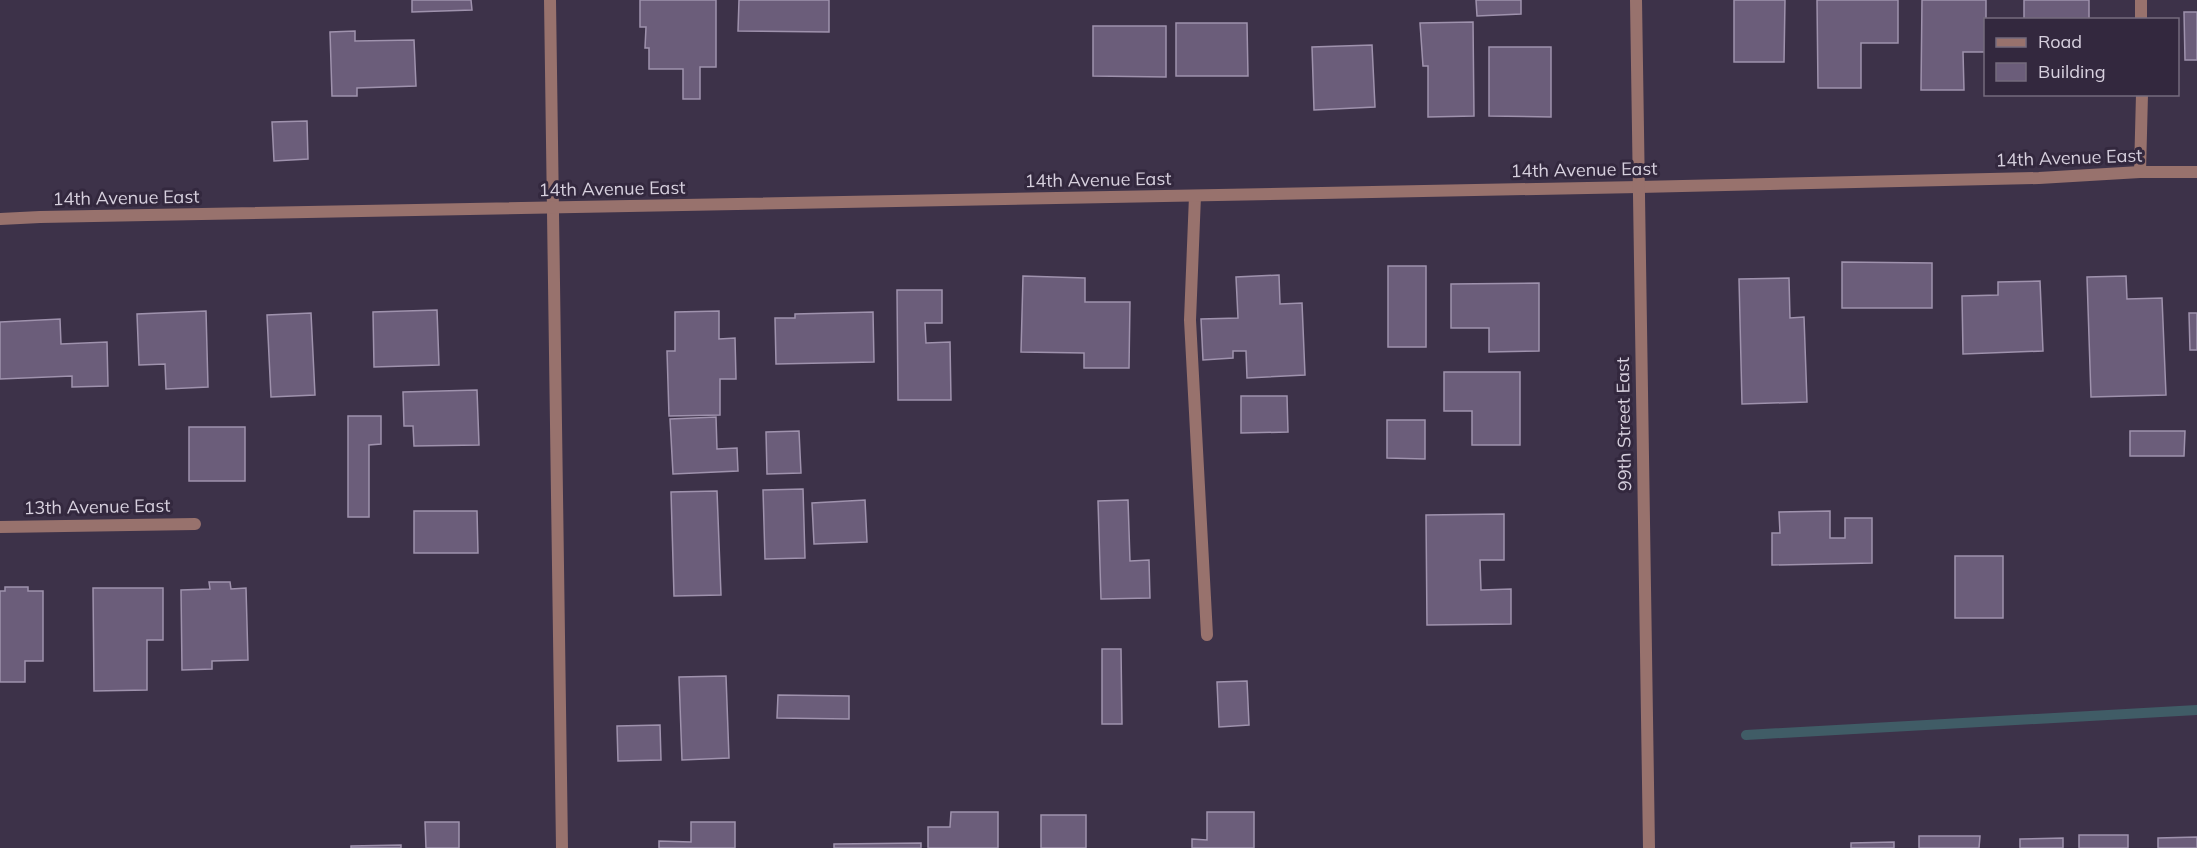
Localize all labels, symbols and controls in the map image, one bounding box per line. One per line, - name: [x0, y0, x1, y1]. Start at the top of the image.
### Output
- legend: [1984, 18, 2179, 96]
- text: Road: [2038, 30, 2082, 53]
- text: Building: [2038, 60, 2106, 83]
- street label: 14th Avenue East: [1995, 143, 2143, 172]
- street label: 14th Avenue East: [1510, 157, 1658, 182]
- street label: 14th Avenue East: [1024, 167, 1172, 192]
- street label: 14th Avenue East: [538, 176, 686, 201]
- street label: 14th Avenue East: [52, 185, 200, 210]
- street label: 99th Street East: [1611, 357, 1636, 491]
- street label: 13th Avenue East: [23, 494, 171, 519]

